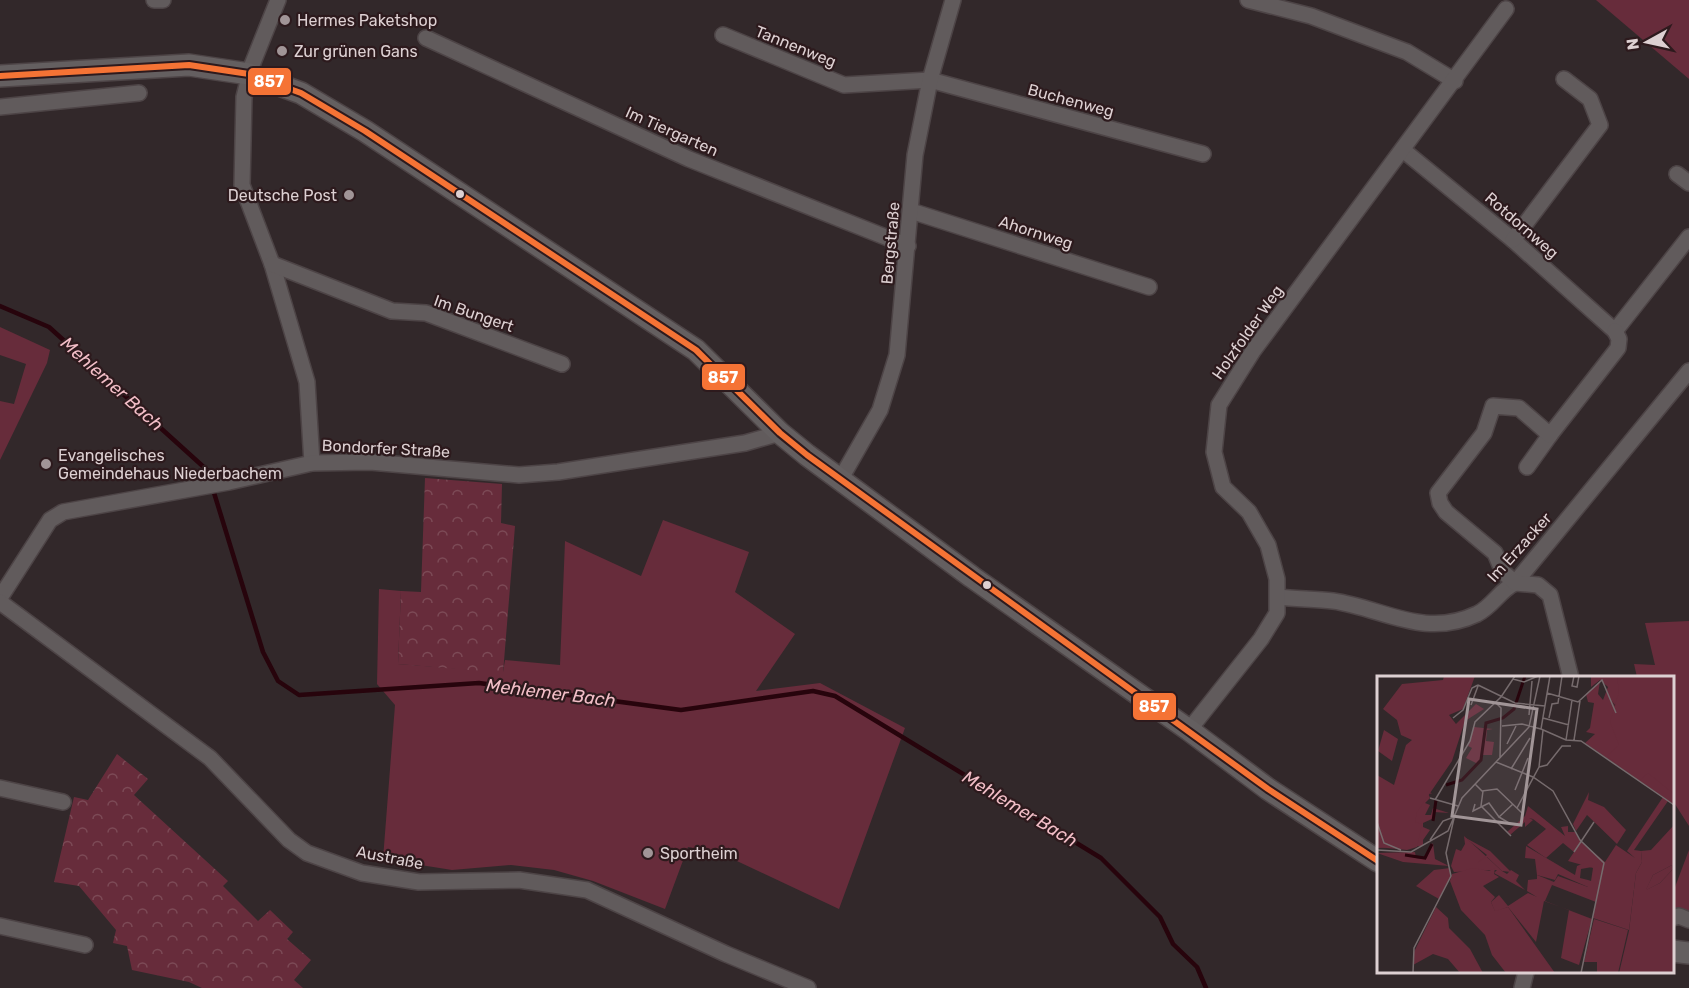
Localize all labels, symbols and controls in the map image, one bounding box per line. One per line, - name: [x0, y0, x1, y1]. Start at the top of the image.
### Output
- place label: Hermes Paketshop: [297, 11, 437, 30]
- north arrow: [1617, 12, 1677, 72]
- marker: Hermes Paketshop: [278, 13, 292, 27]
- street label: Tannenweg: [753, 22, 839, 71]
- text: N: [1622, 37, 1643, 51]
- place label: Zur grünen Gans: [294, 42, 418, 61]
- marker: Zur grünen Gans: [275, 44, 289, 58]
- line badge: 857: [247, 67, 292, 96]
- text: 857: [254, 72, 284, 91]
- street label: Buchenweg: [1026, 80, 1116, 121]
- street label: Im Tiergarten: [623, 103, 721, 160]
- place label: Deutsche Post: [228, 186, 337, 205]
- marker: Deutsche Post: [342, 188, 356, 202]
- unlabelled marker: [454, 188, 466, 200]
- street label: Rotdornweg: [1481, 188, 1562, 262]
- street label: Bergstraße: [877, 201, 904, 285]
- street label: Ahornweg: [997, 212, 1075, 253]
- street label: Holzfolder Weg: [1208, 282, 1287, 383]
- street label: Im Bungert: [431, 291, 516, 336]
- water label: Mehlemer Bach: [56, 332, 168, 436]
- line badge: 857: [701, 363, 746, 391]
- text: 857: [708, 368, 738, 387]
- street label: Bondorfer Straße: [321, 436, 451, 461]
- place label: Evangelisches Gemeindehaus Niederbachem: [58, 446, 282, 483]
- marker: Evangelisches Gemeindehaus Niederbachem: [39, 457, 53, 471]
- street label: Im Erzacker: [1483, 509, 1556, 586]
- unlabelled marker: [981, 579, 993, 591]
- water label: Mehlemer Bach: [485, 674, 617, 712]
- inset map: [1377, 676, 1674, 973]
- line badge: 857: [1132, 692, 1177, 721]
- text: 857: [1139, 697, 1169, 716]
- water label: Mehlemer Bach: [958, 766, 1082, 852]
- street label: Austraße: [355, 842, 425, 873]
- place label: Sportheim: [660, 844, 738, 863]
- marker: Sportheim: [641, 846, 655, 860]

